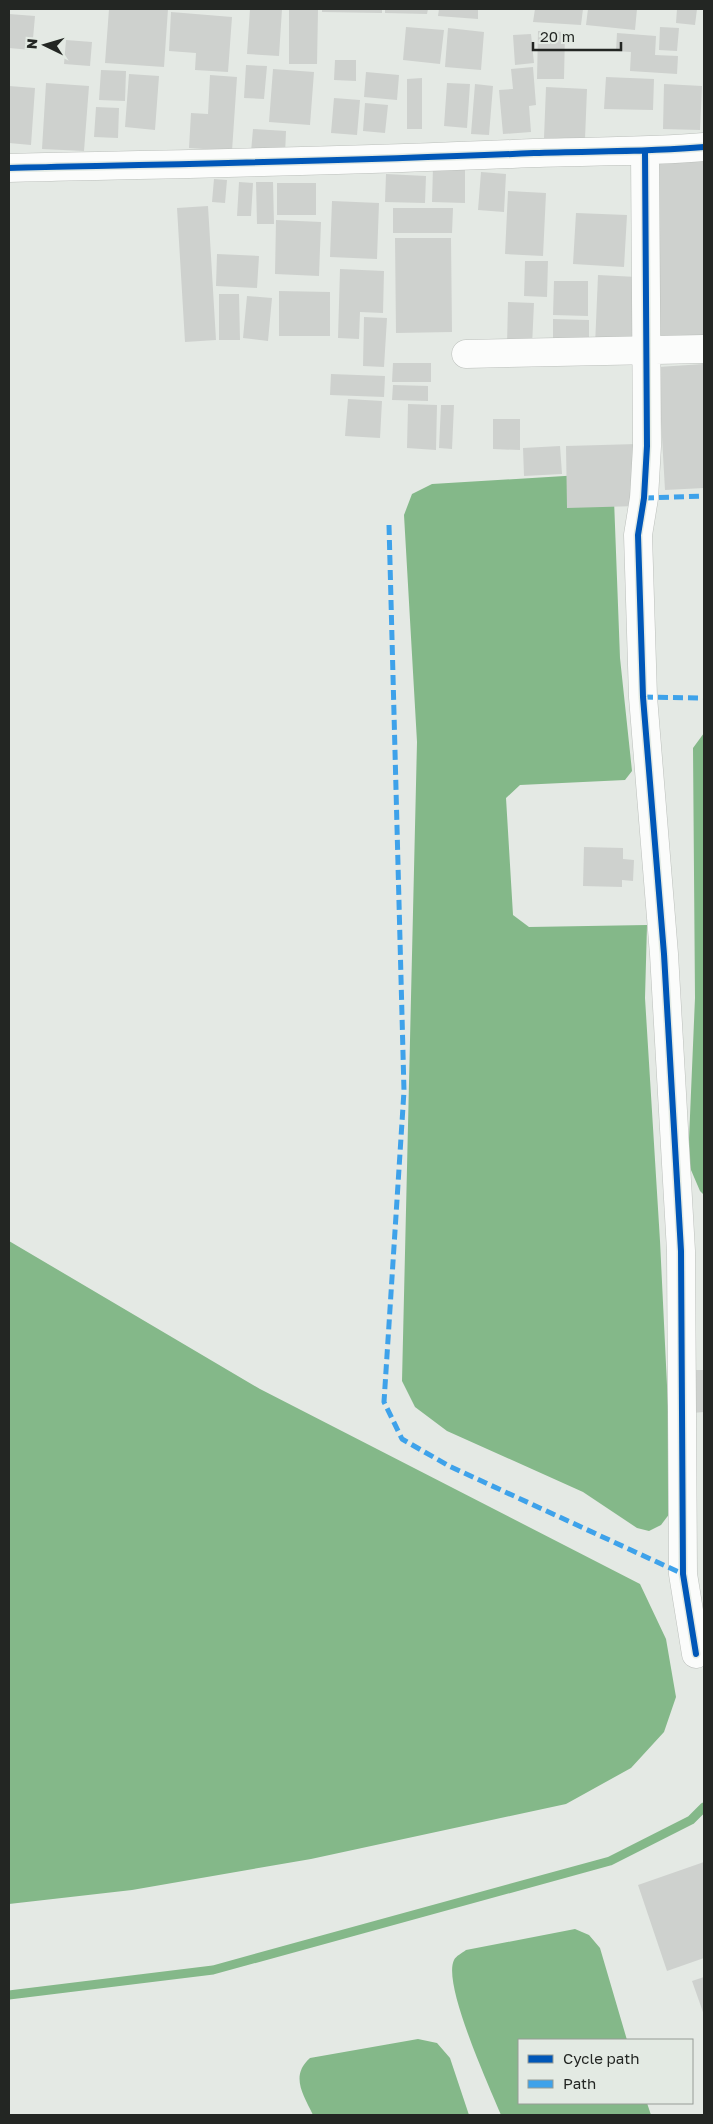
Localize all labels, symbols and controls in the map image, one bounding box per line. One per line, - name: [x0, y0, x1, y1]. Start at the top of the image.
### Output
- north arrow: [20, 20, 70, 70]
- scale bar: [533, 20, 620, 52]
- text: 20 m: [540, 27, 575, 45]
- text: N: [23, 38, 40, 50]
- legend: [518, 2039, 693, 2104]
- text: Cycle path: [563, 2049, 639, 2067]
- text: Path: [563, 2074, 596, 2092]

